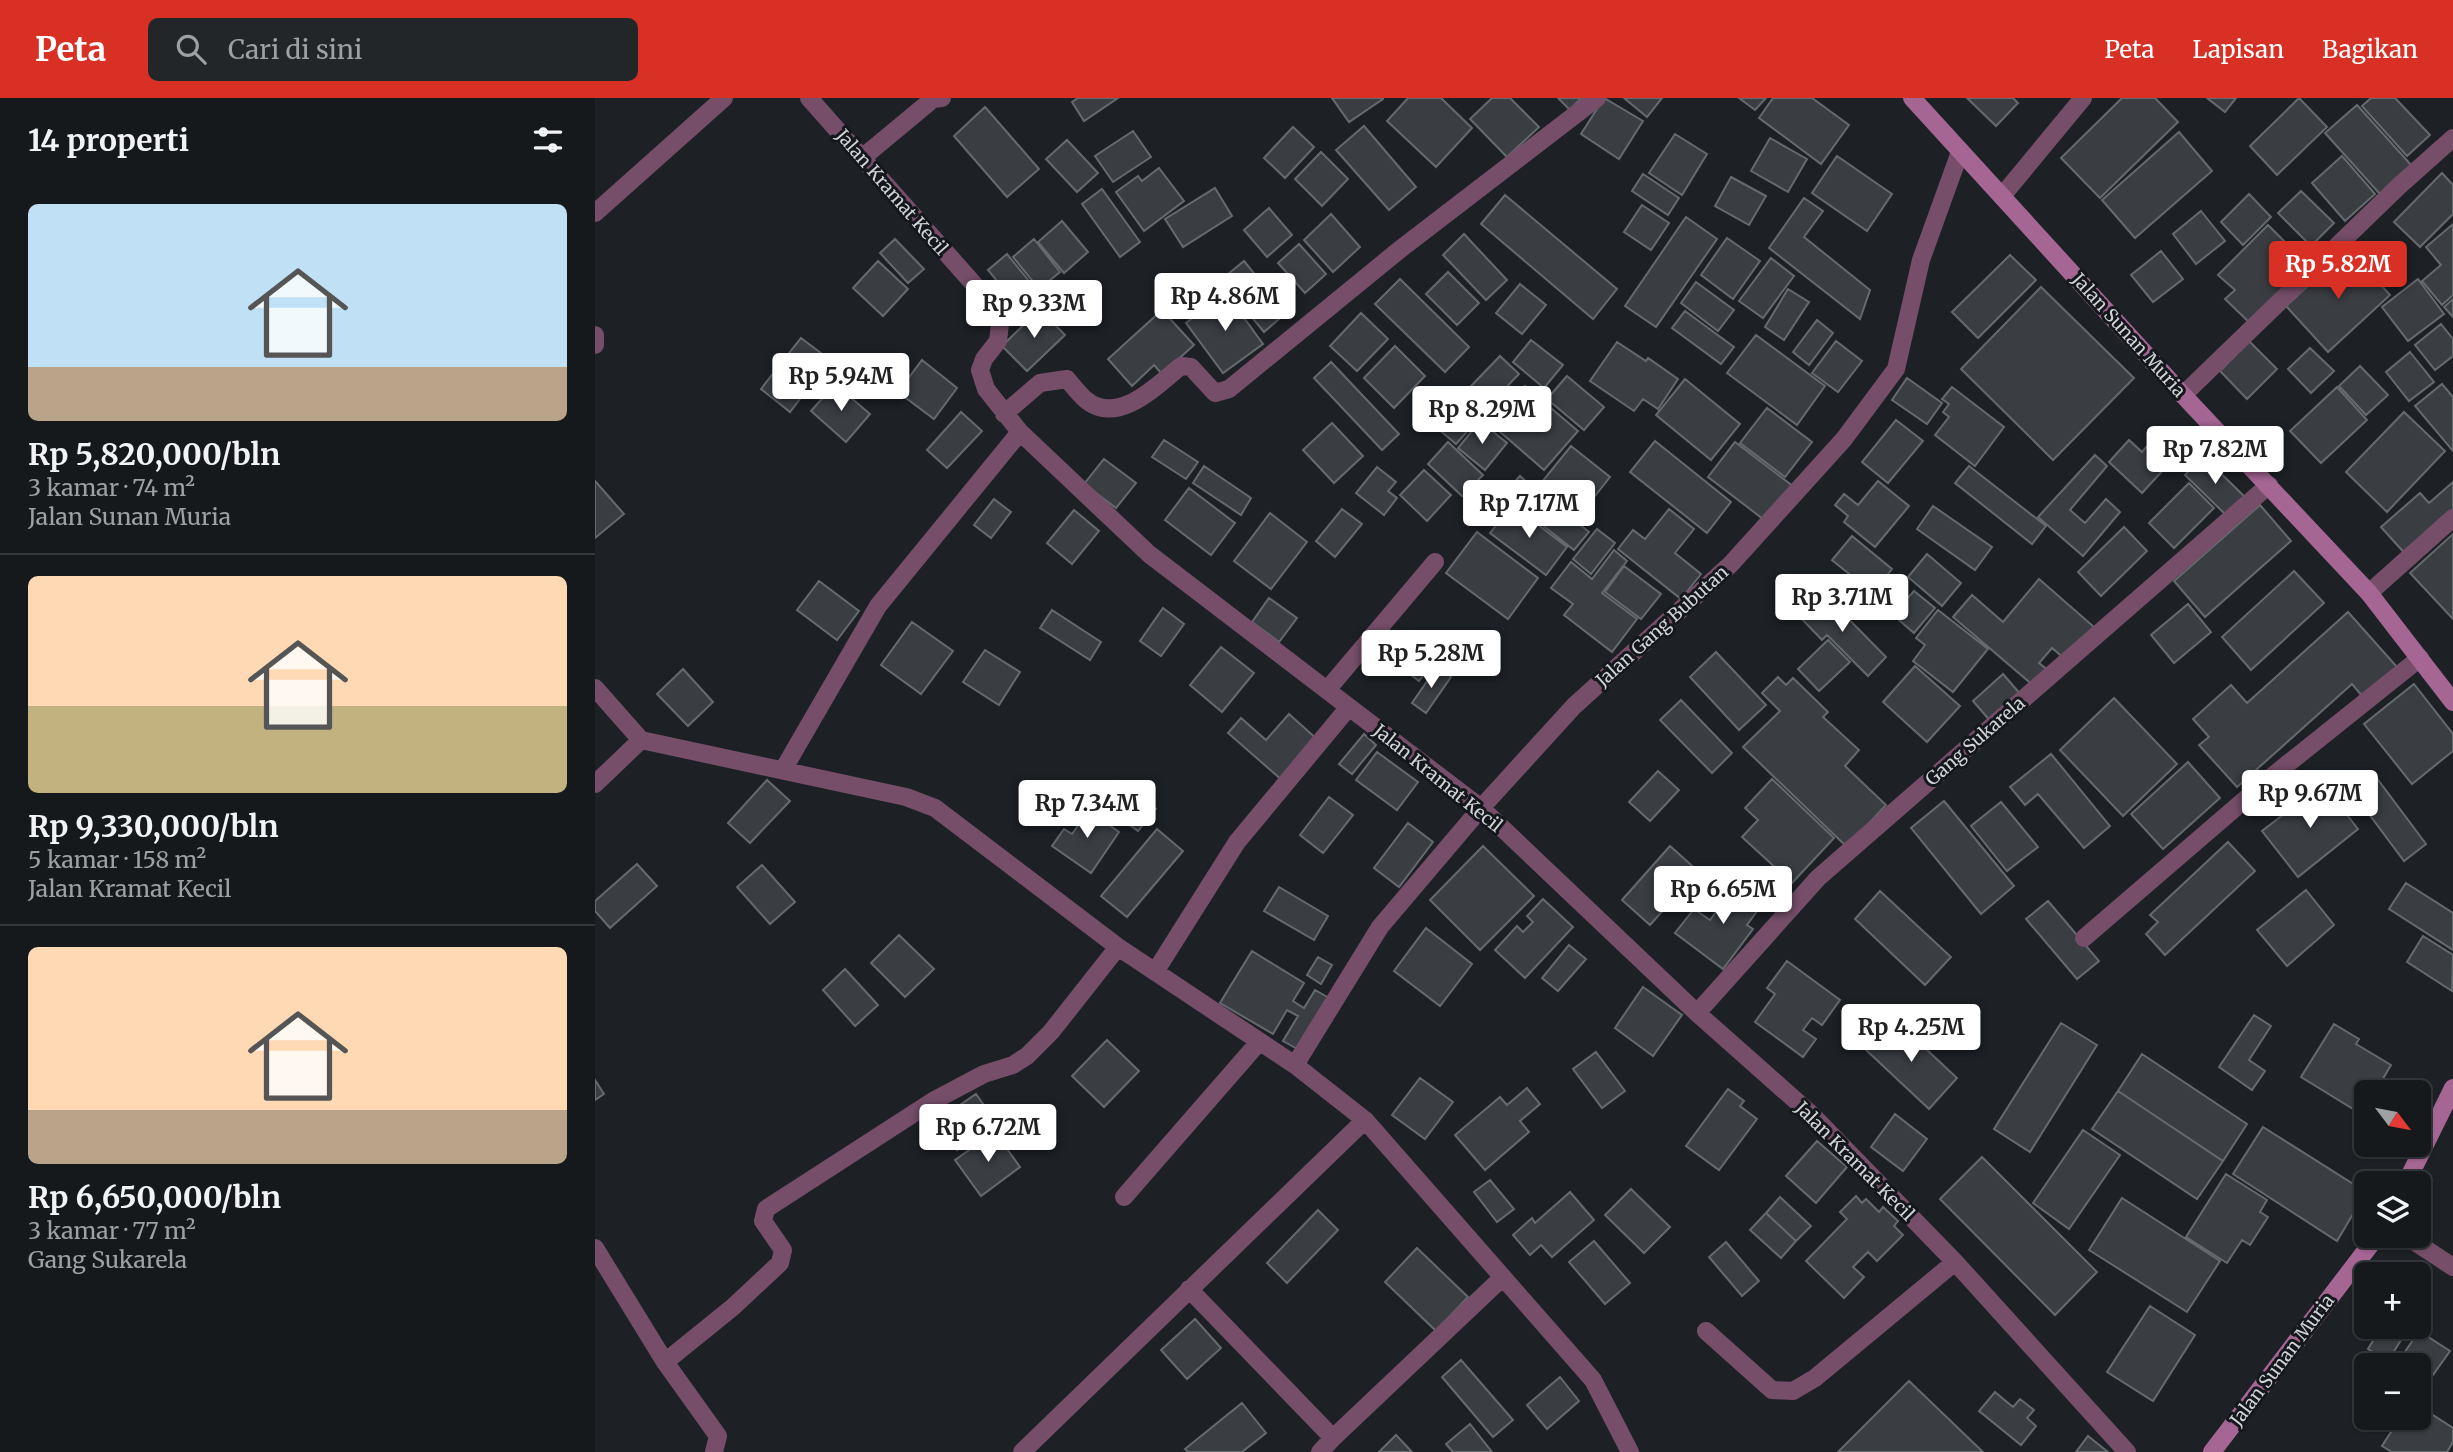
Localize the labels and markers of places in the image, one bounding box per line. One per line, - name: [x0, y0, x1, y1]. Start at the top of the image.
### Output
- pin: Rp 5.82M: [2266, 242, 2410, 301]
- pin: Rp 4.86M: [1153, 274, 1297, 333]
- pin: Rp 9.33M: [962, 280, 1106, 340]
- pin: Rp 5.94M: [769, 354, 913, 413]
- pin: Rp 8.29M: [1410, 386, 1554, 446]
- pin: Rp 7.82M: [2143, 426, 2287, 486]
- pin: Rp 7.17M: [1457, 480, 1601, 540]
- pin: Rp 3.71M: [1770, 574, 1914, 634]
- pin: Rp 5.28M: [1359, 630, 1503, 690]
- pin: Rp 9.67M: [2238, 770, 2382, 830]
- pin: Rp 7.34M: [1015, 780, 1159, 840]
- pin: Rp 6.65M: [1651, 866, 1795, 926]
- pin: Rp 4.25M: [1839, 1004, 1983, 1064]
- pin: Rp 6.72M: [916, 1104, 1060, 1164]

